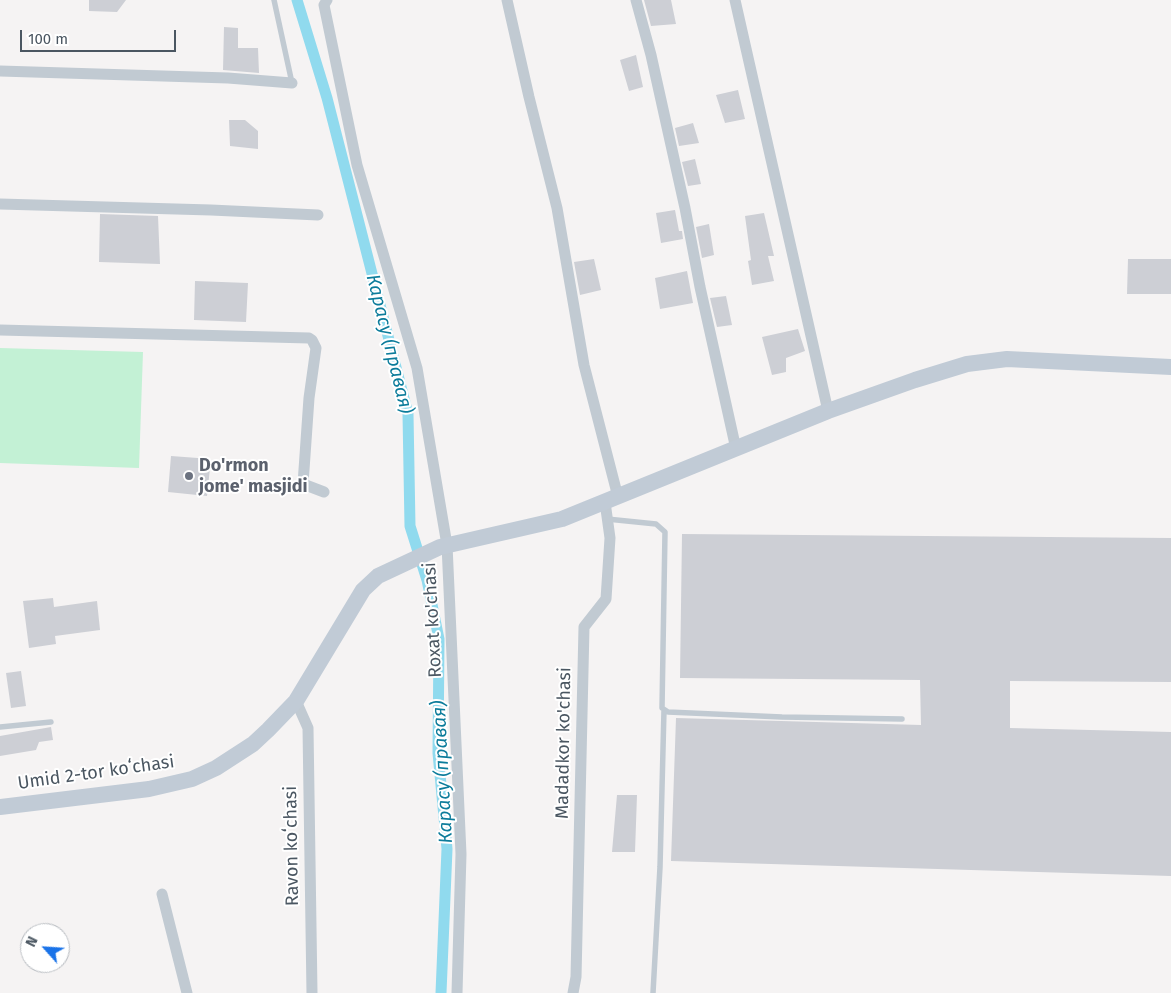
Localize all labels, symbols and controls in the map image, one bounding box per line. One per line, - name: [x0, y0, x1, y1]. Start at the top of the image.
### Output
- scale bar: [22, 20, 179, 52]
- text: 100 m: [28, 30, 68, 48]
- water label: Карасу (правая): [361, 272, 417, 416]
- place label: Do'rmon jome' masjidi: [199, 455, 308, 498]
- marker: Do'rmon jome' masjidi: [183, 470, 195, 482]
- street label: Roxat ko'chasi: [419, 562, 447, 678]
- street label: Madadkor ko'chasi: [552, 667, 576, 819]
- water label: Карасу (правая): [428, 700, 458, 844]
- street label: Umid 2-tor koʻchasi: [16, 751, 176, 795]
- street label: Ravon koʻchasi: [280, 786, 304, 906]
- north arrow: [20, 923, 70, 973]
- text: N: [22, 934, 42, 950]

